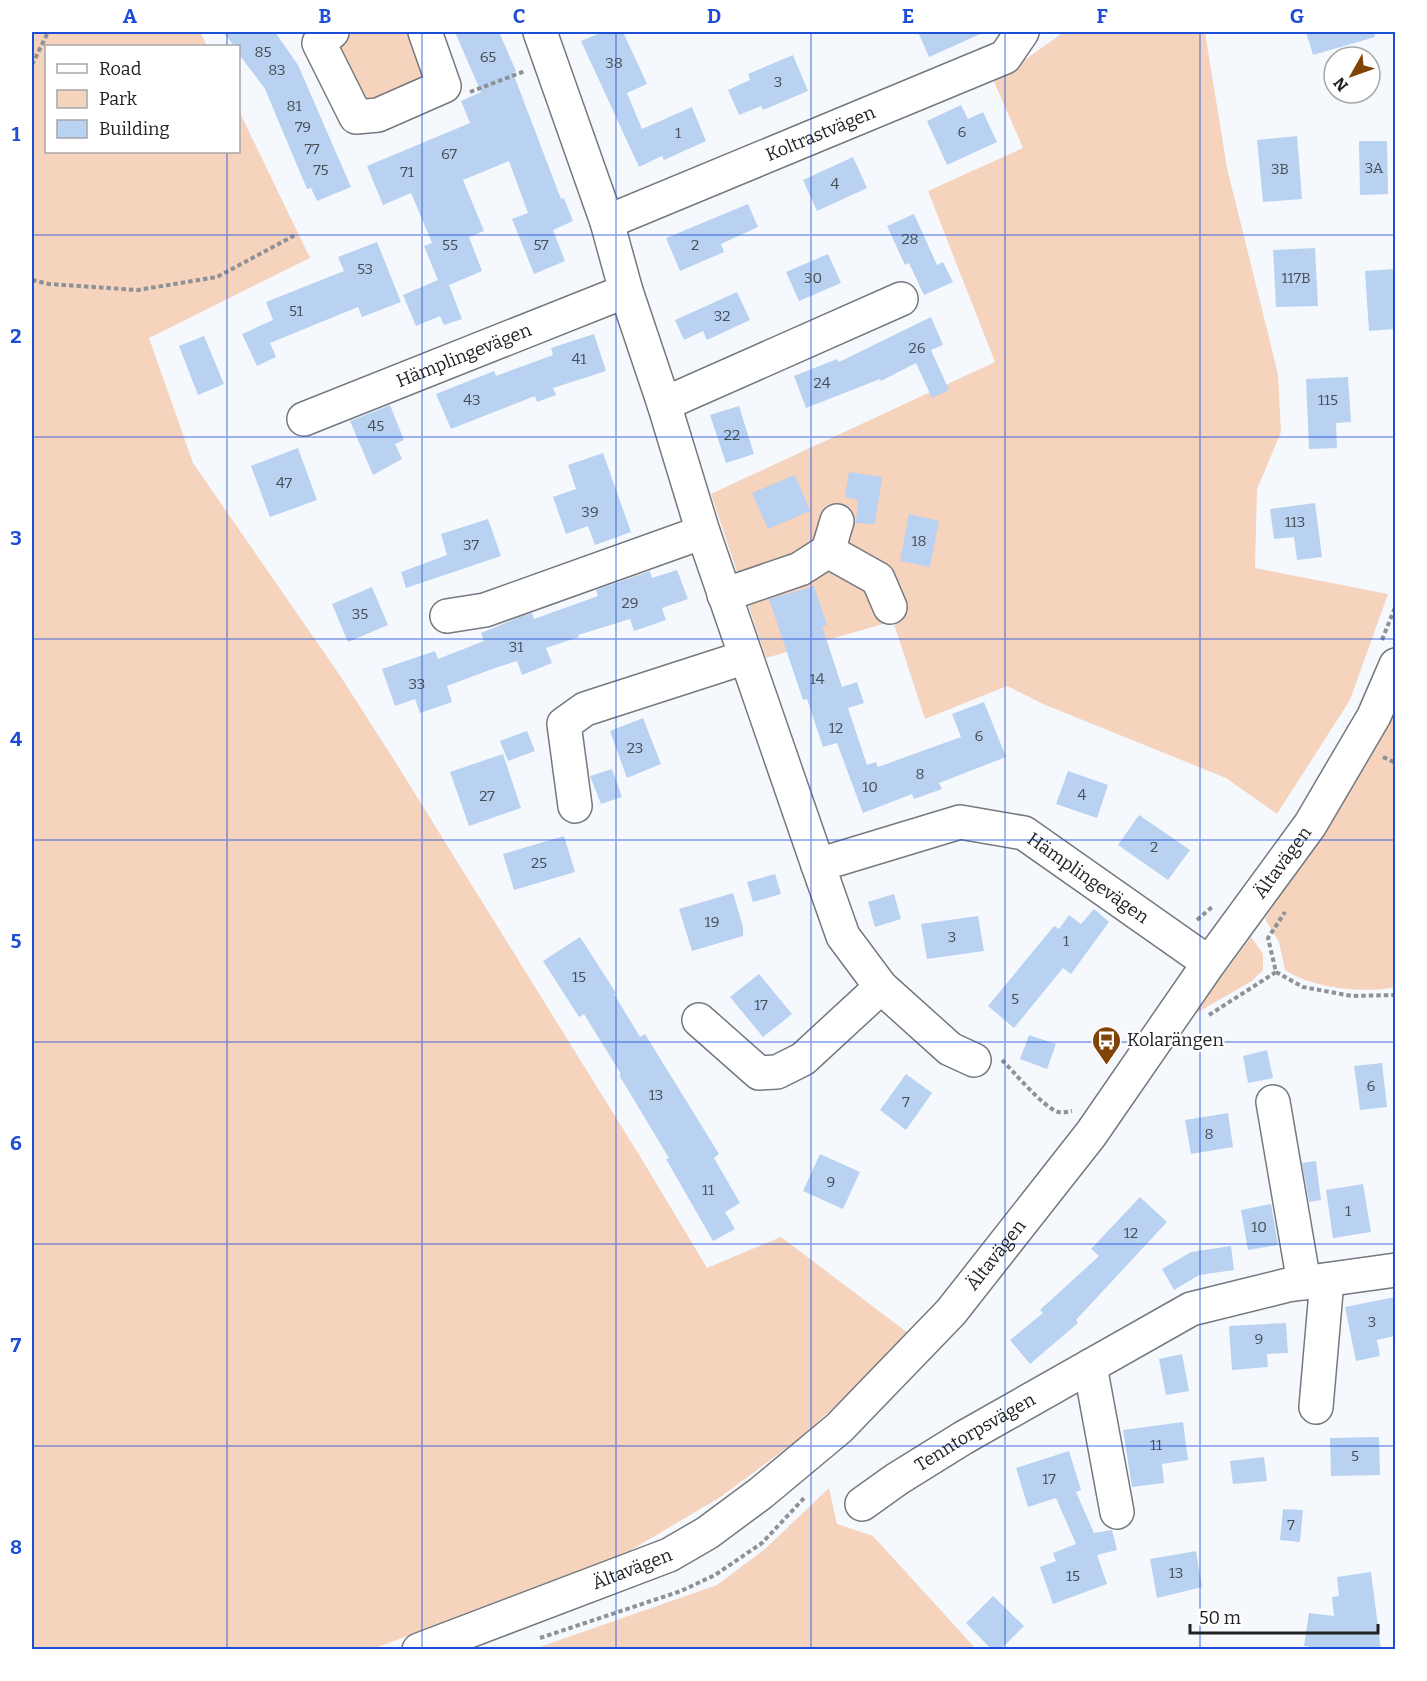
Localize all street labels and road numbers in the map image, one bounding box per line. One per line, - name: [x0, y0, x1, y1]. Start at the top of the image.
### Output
- street label: Koltrastvägen: [762, 101, 879, 166]
- street label: Hämplingevägen: [393, 319, 535, 392]
- street label: Ältavägen: [1249, 822, 1316, 903]
- street label: Hämplingevägen: [1023, 828, 1154, 929]
- street label: Ältavägen: [961, 1215, 1031, 1295]
- street label: Tenntorpsvägen: [911, 1388, 1040, 1476]
- street label: Ältavägen: [589, 1544, 676, 1594]

